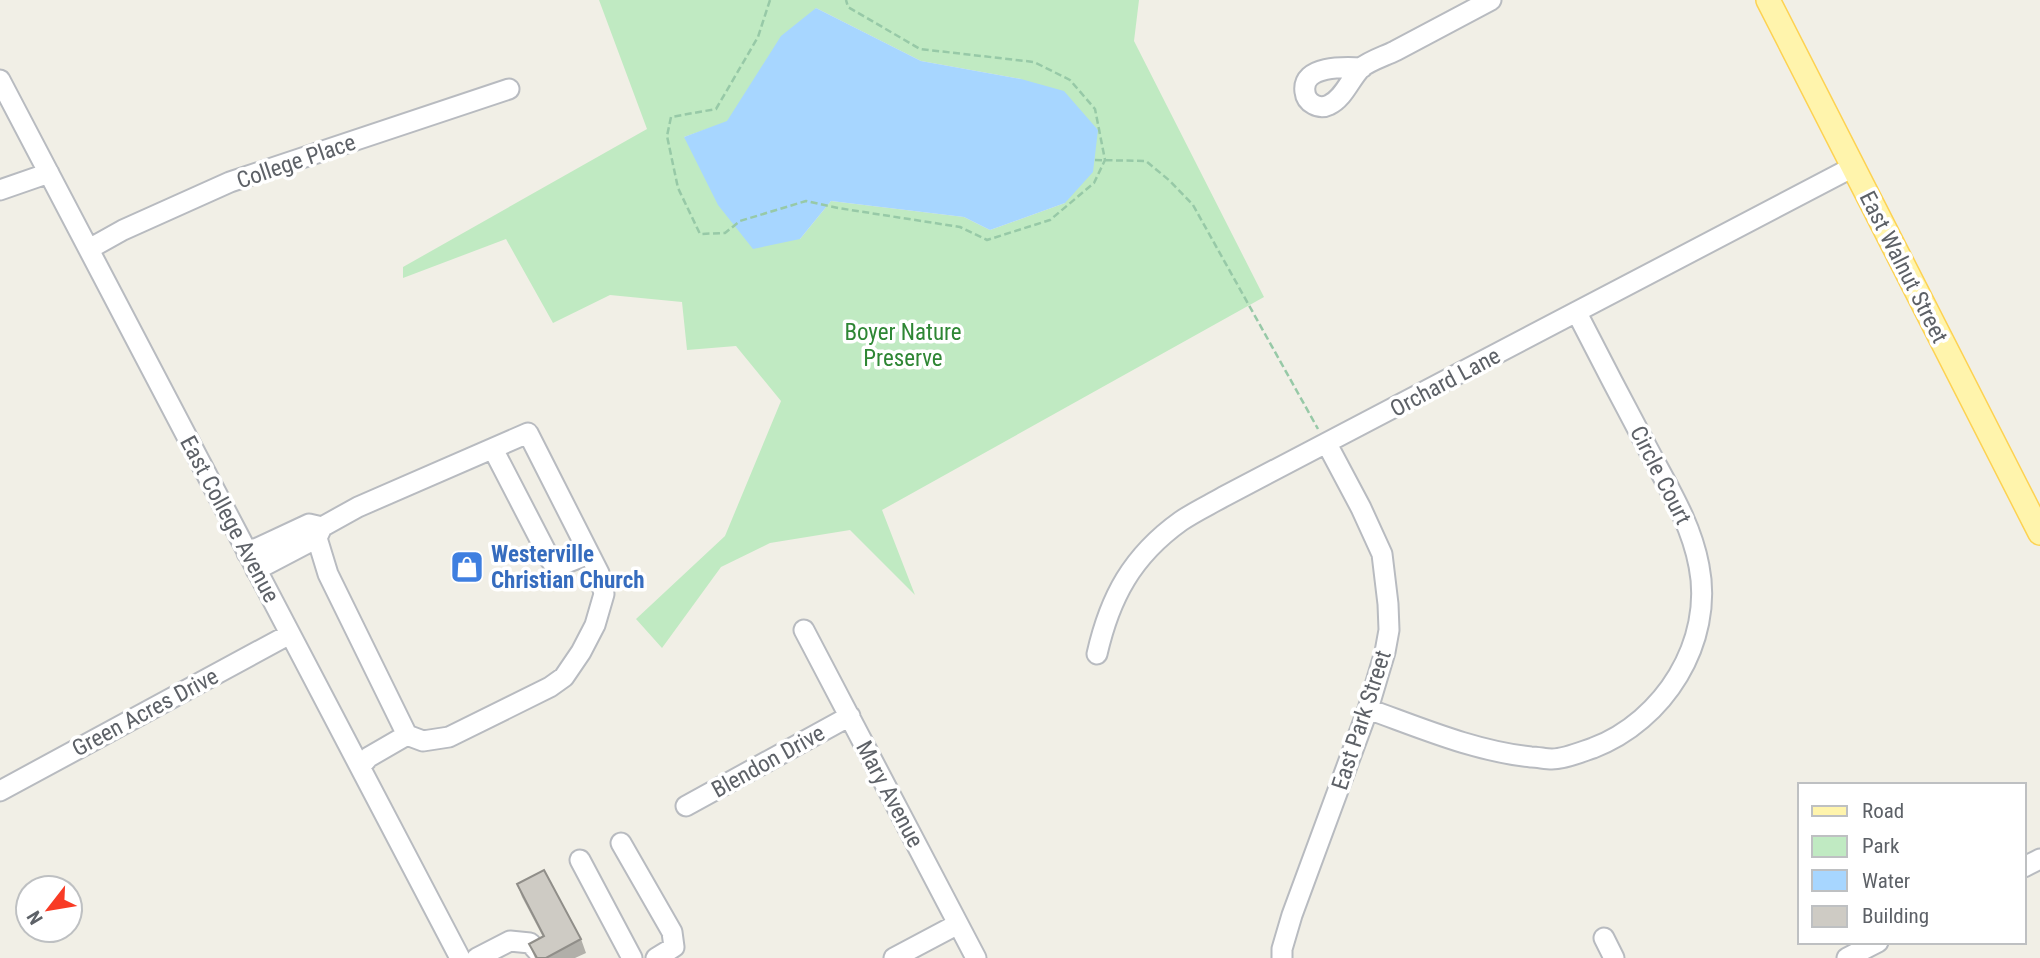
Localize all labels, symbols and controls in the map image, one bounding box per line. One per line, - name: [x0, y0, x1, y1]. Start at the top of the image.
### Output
- street label: College Place: [233, 129, 359, 194]
- street label: East Walnut Street: [1854, 187, 1953, 348]
- park label: Boyer Nature Preserve: [844, 319, 962, 372]
- street label: Orchard Lane: [1386, 342, 1505, 423]
- street label: Circle Court: [1624, 421, 1697, 529]
- street label: East College Avenue: [174, 431, 285, 607]
- place label: Westerville Christian Church: [491, 541, 645, 594]
- shop icon: Westerville Christian Church: [448, 548, 486, 586]
- street label: East Park Street: [1326, 647, 1397, 793]
- street label: Green Acres Drive: [68, 663, 223, 762]
- street label: Blendon Drive: [707, 719, 829, 804]
- street label: Mary Avenue: [850, 736, 929, 852]
- legend: [1798, 783, 2026, 944]
- text: Road: [1862, 799, 1904, 823]
- text: Park: [1862, 834, 1900, 858]
- text: Water: [1862, 869, 1910, 893]
- north arrow: [14, 874, 84, 944]
- text: Building: [1862, 904, 1929, 928]
- text: N: [22, 907, 48, 928]

